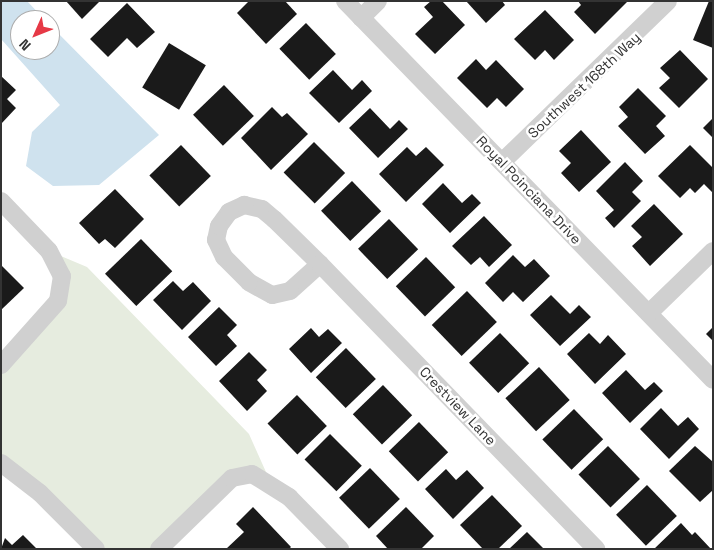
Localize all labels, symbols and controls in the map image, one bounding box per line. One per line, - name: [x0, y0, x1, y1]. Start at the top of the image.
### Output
- north arrow: [10, 10, 60, 60]
- street label: Southwest 168th Way: [524, 28, 644, 142]
- text: N: [15, 35, 35, 54]
- street label: Royal Poinciana Drive: [473, 133, 585, 247]
- street label: Crestview Lane: [416, 363, 500, 449]

